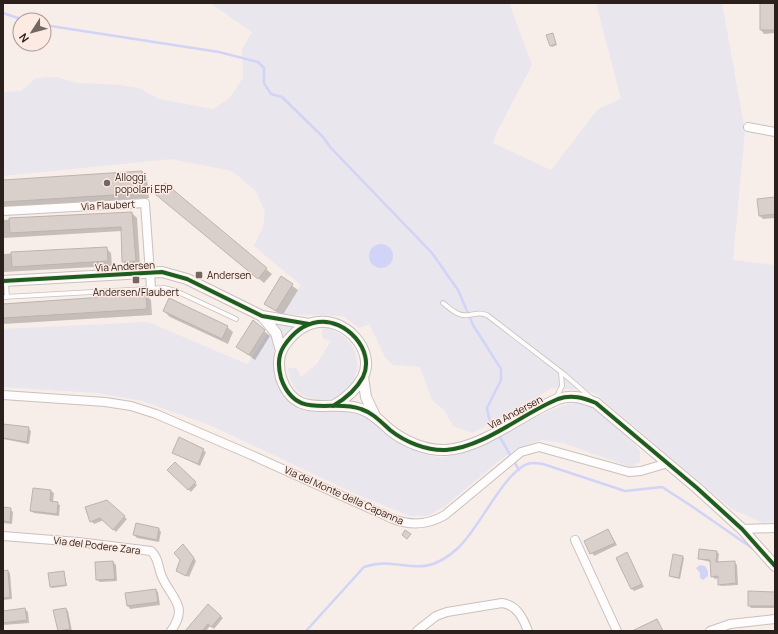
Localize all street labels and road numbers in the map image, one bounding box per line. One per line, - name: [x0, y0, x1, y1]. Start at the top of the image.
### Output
- street label: Via Flaubert: [81, 197, 135, 213]
- street label: Via Andersen: [95, 257, 155, 275]
- street label: Via Andersen: [485, 392, 545, 432]
- street label: Via del Monte della Capanna: [282, 462, 406, 528]
- street label: Via del Podere Zara: [53, 533, 141, 557]

